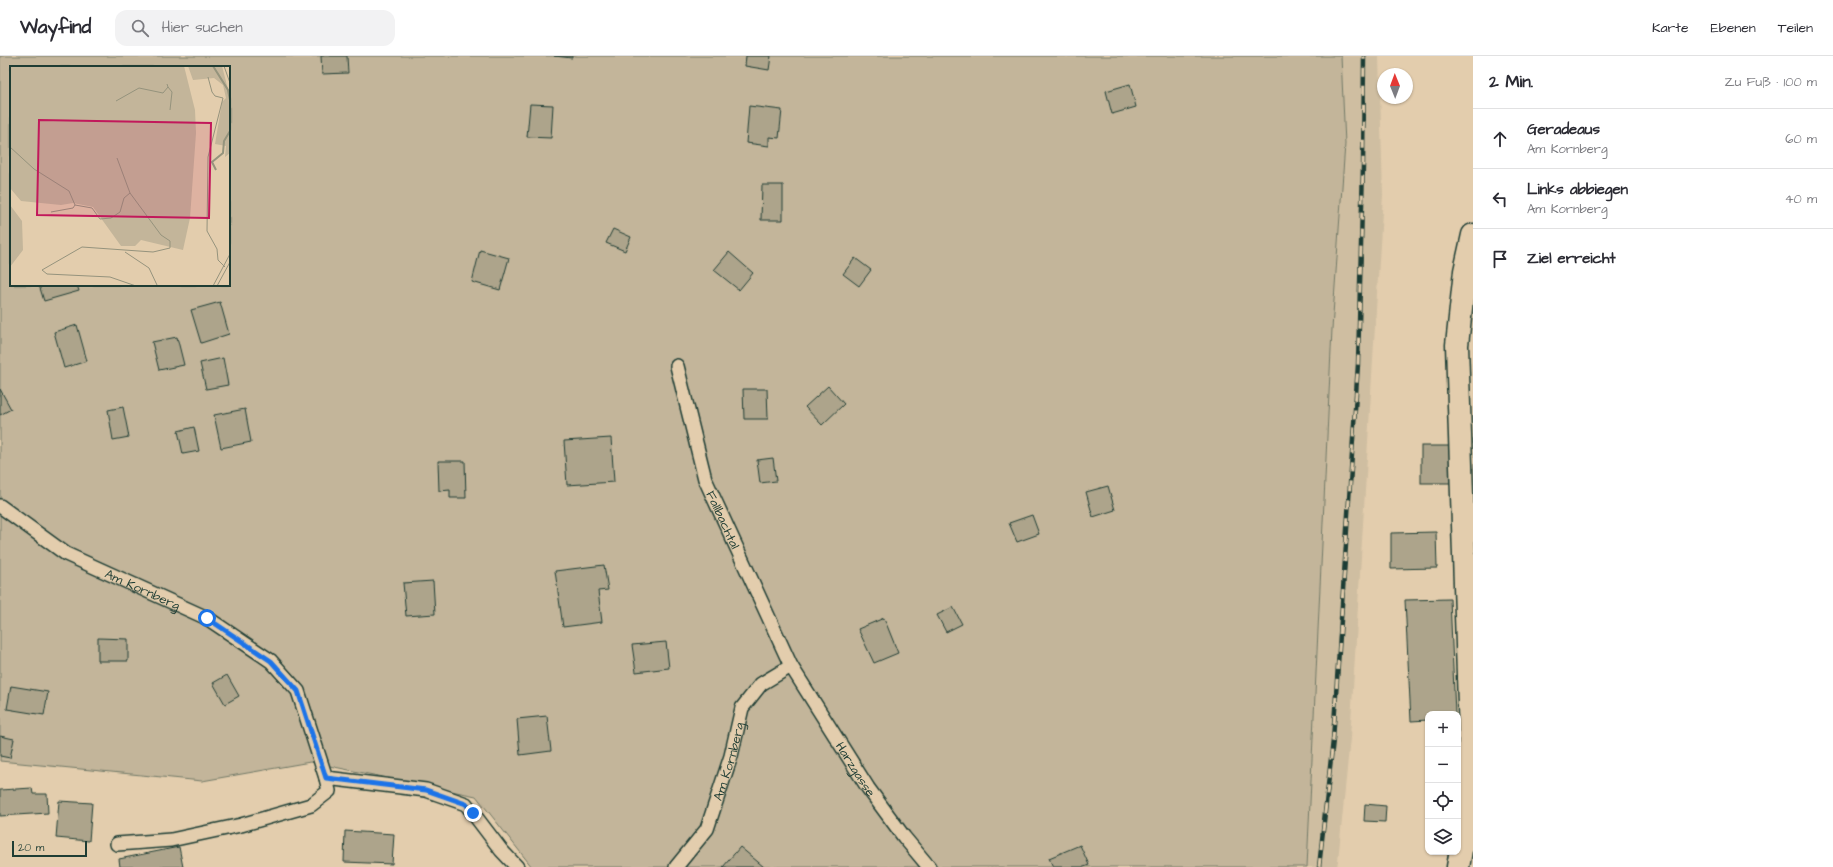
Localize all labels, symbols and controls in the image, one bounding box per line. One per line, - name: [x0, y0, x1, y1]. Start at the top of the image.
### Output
- search box: [115, 10, 395, 46]
- text: Wayfind: [20, 14, 91, 41]
- icon: search: [129, 17, 151, 39]
- text: Hier suchen: [161, 17, 243, 38]
- text: Karte: [1652, 18, 1689, 38]
- text: Ebenen: [1711, 18, 1756, 38]
- text: Teilen: [1778, 18, 1813, 38]
- inset map: [10, 66, 230, 286]
- north arrow: [1377, 68, 1413, 104]
- text: 2 Min.: [1489, 70, 1533, 94]
- text: Zu Fuß · 100 m: [1725, 73, 1817, 91]
- text: Geradeaus: [1527, 119, 1600, 140]
- icon: ahead: [1489, 128, 1511, 150]
- text: 60 m: [1785, 130, 1817, 148]
- text: Am Kornberg: [1527, 140, 1608, 158]
- text: Links abbiegen: [1527, 179, 1628, 200]
- icon: left: [1489, 188, 1511, 210]
- text: 40 m: [1785, 190, 1817, 208]
- text: Am Kornberg: [1527, 200, 1608, 218]
- icon: arrive: [1489, 248, 1511, 270]
- text: Ziel erreicht: [1527, 248, 1616, 269]
- street label: Fallbachtal: [702, 488, 744, 552]
- street label: Am Kornberg: [102, 565, 183, 616]
- route start: [198, 609, 216, 627]
- map controls: [1425, 711, 1461, 855]
- button: +: [1425, 711, 1461, 747]
- street label: Am Kornberg: [709, 720, 749, 803]
- street label: Harzgasse: [831, 739, 879, 801]
- button: −: [1425, 747, 1461, 783]
- button: locate: [1425, 783, 1461, 819]
- route end: [464, 804, 482, 822]
- button: layers: [1425, 819, 1461, 855]
- scale bar: [12, 839, 87, 858]
- text: 20 m: [18, 840, 44, 855]

